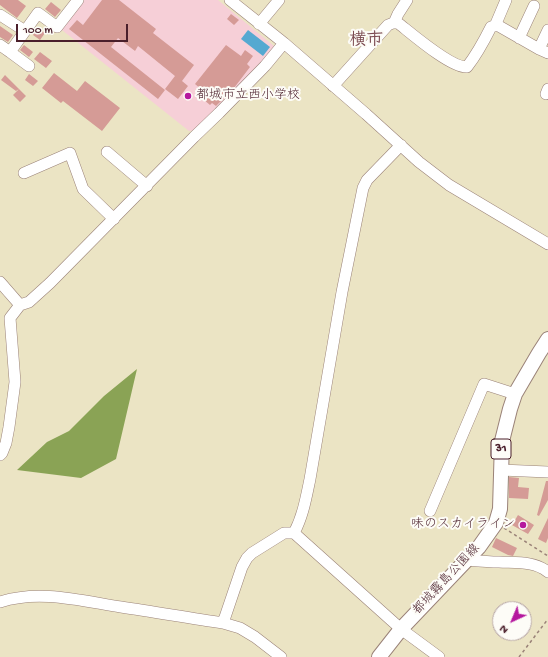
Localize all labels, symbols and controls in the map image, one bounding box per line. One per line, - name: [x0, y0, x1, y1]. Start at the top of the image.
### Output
- scale bar: [18, 16, 130, 42]
- text: 100 m: [23, 24, 53, 38]
- district label: 横市: [349, 31, 383, 51]
- place label: 都城市立西小学校: [196, 88, 300, 104]
- marker: 都城市立西小学校: [183, 91, 193, 101]
- road number: 31: [491, 439, 511, 459]
- place label: 味のスカイライン: [411, 517, 515, 533]
- marker: 味のスカイライン: [518, 520, 528, 530]
- street label: 都城霧島公園線: [410, 541, 484, 619]
- north arrow: [492, 601, 532, 641]
- text: N: [498, 622, 511, 636]

